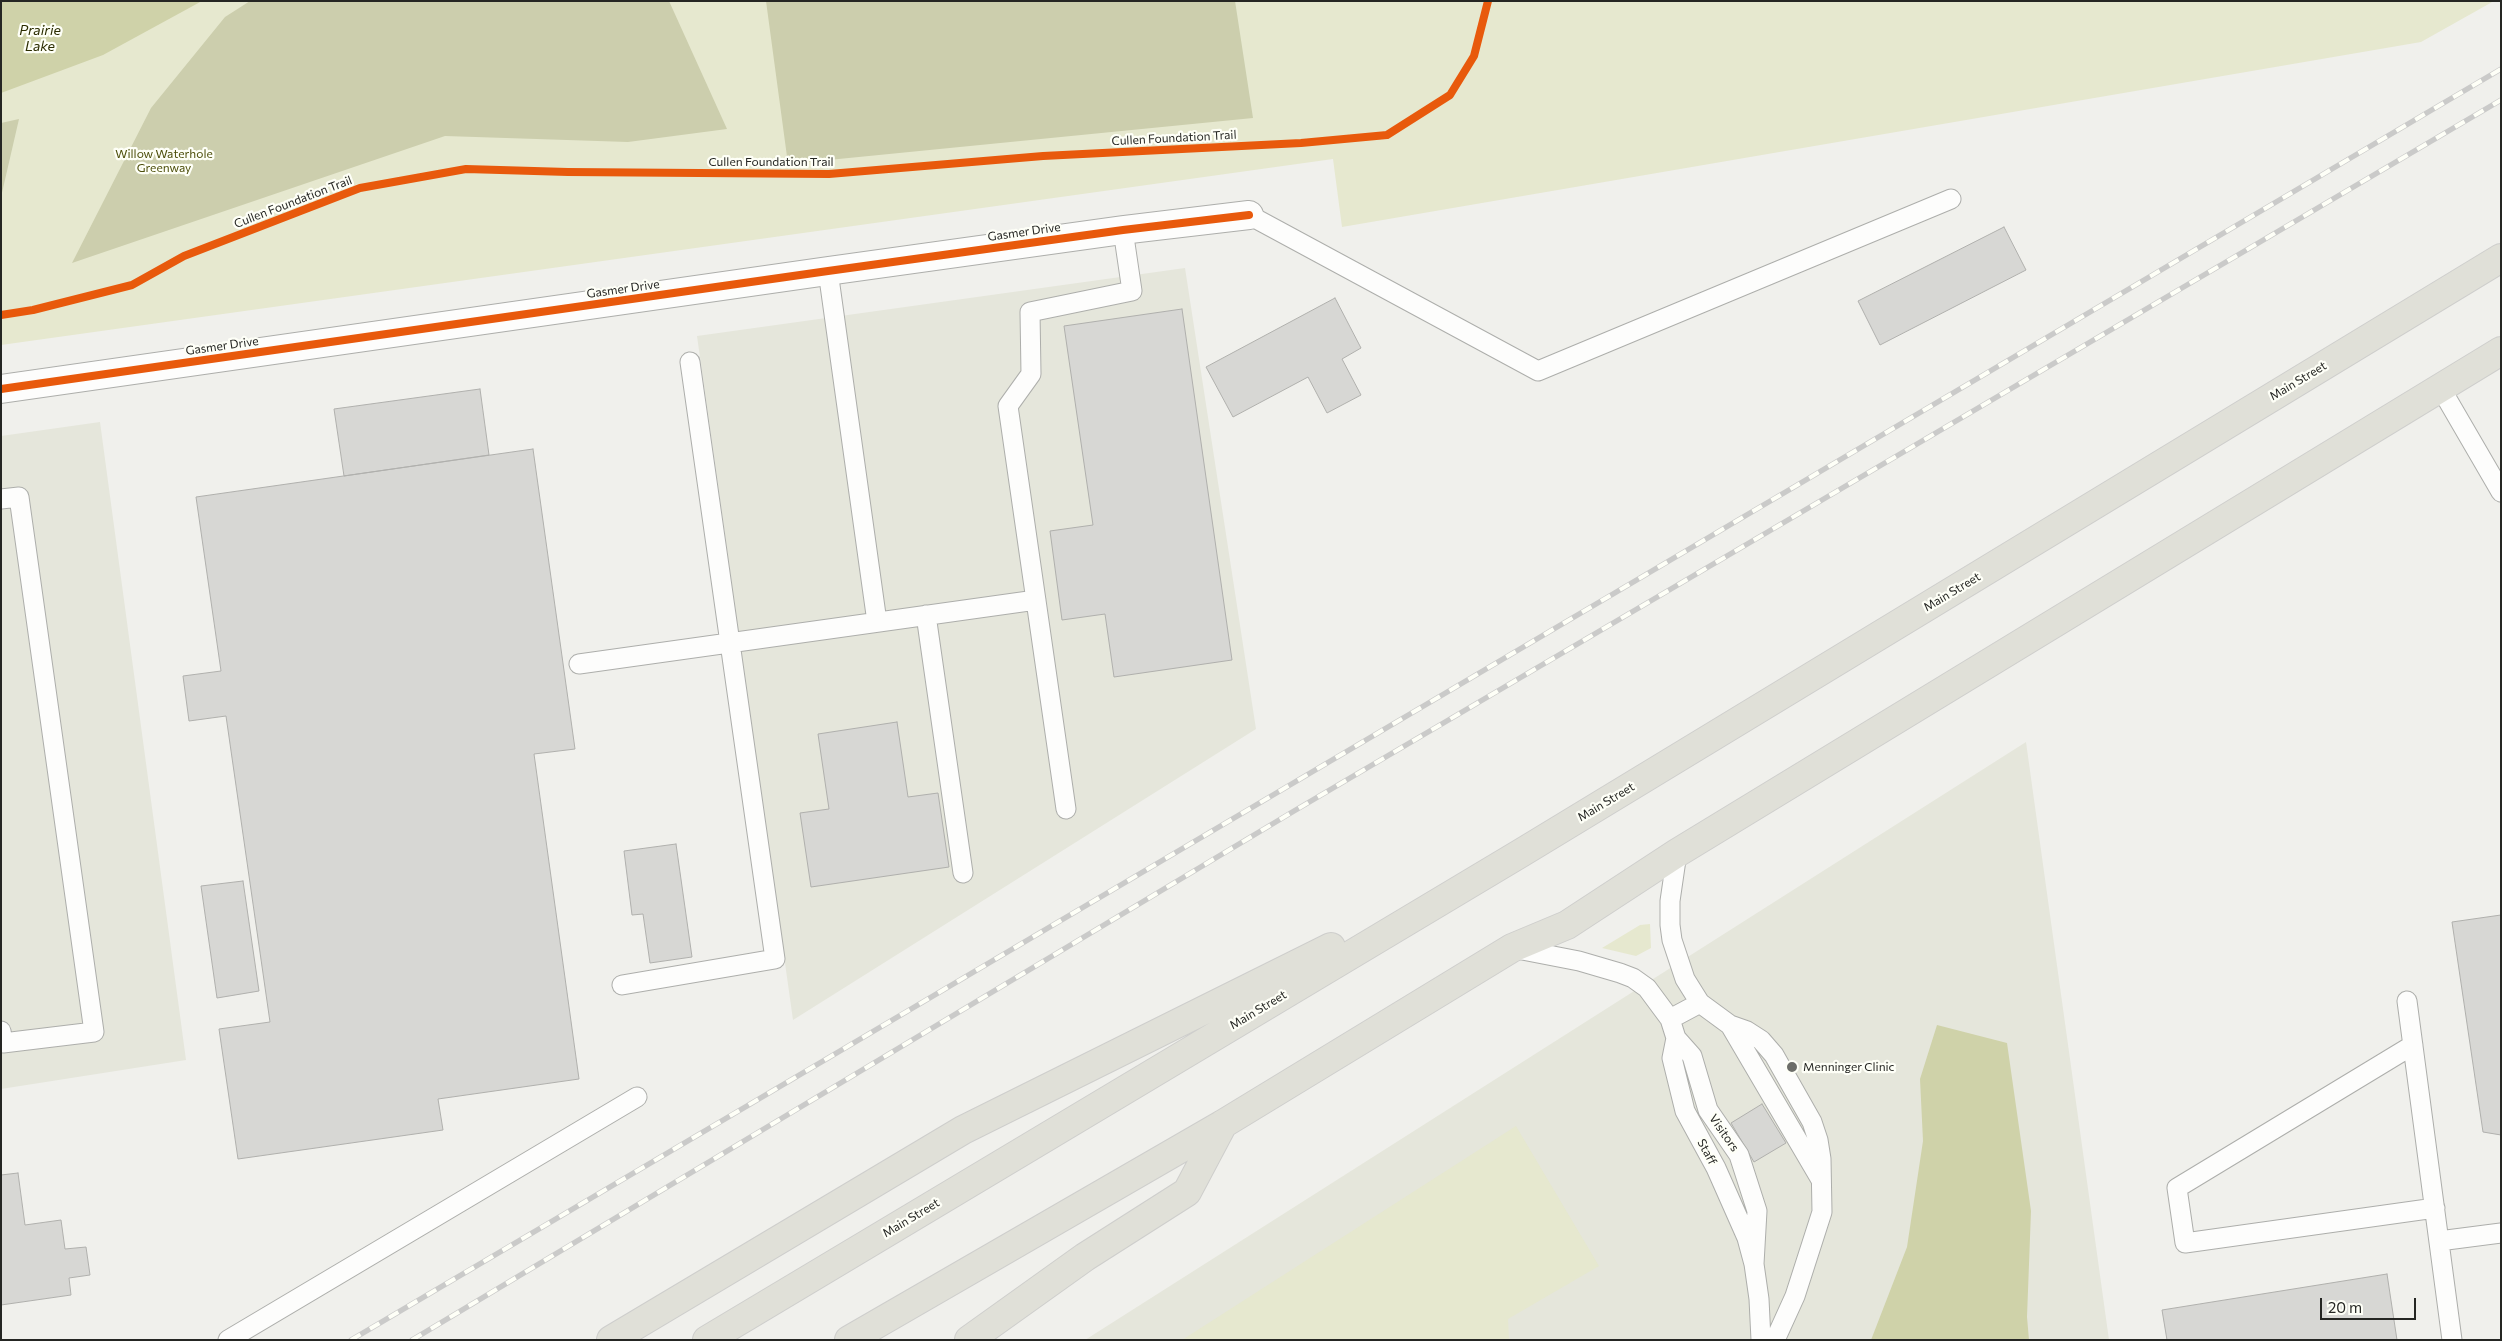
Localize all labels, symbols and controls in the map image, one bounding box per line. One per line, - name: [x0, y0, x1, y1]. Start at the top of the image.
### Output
- water label: Prairie Lake: [19, 22, 61, 54]
- street label: Cullen Foundation Trail: [1111, 128, 1237, 148]
- park label: Willow Waterhole Greenway: [115, 147, 213, 175]
- street label: Cullen Foundation Trail: [708, 155, 834, 169]
- street label: Cullen Foundation Trail: [232, 173, 354, 231]
- street label: Gasmer Drive: [987, 220, 1061, 244]
- street label: Gasmer Drive: [586, 277, 660, 301]
- street label: Gasmer Drive: [185, 334, 259, 358]
- street label: Main Street: [2267, 358, 2329, 404]
- street label: Main Street: [1921, 569, 1983, 615]
- street label: Main Street: [1575, 779, 1637, 825]
- street label: Main Street: [1227, 987, 1289, 1033]
- marker: Menninger Clinic: [1785, 1060, 1799, 1074]
- place label: Menninger Clinic: [1803, 1060, 1895, 1074]
- street label: Visitors: [1706, 1112, 1742, 1154]
- street label: Staff: [1694, 1137, 1720, 1167]
- street label: Main Street: [880, 1195, 942, 1241]
- scale bar: [2322, 1288, 2418, 1320]
- text: 20 m: [2328, 1298, 2362, 1316]

